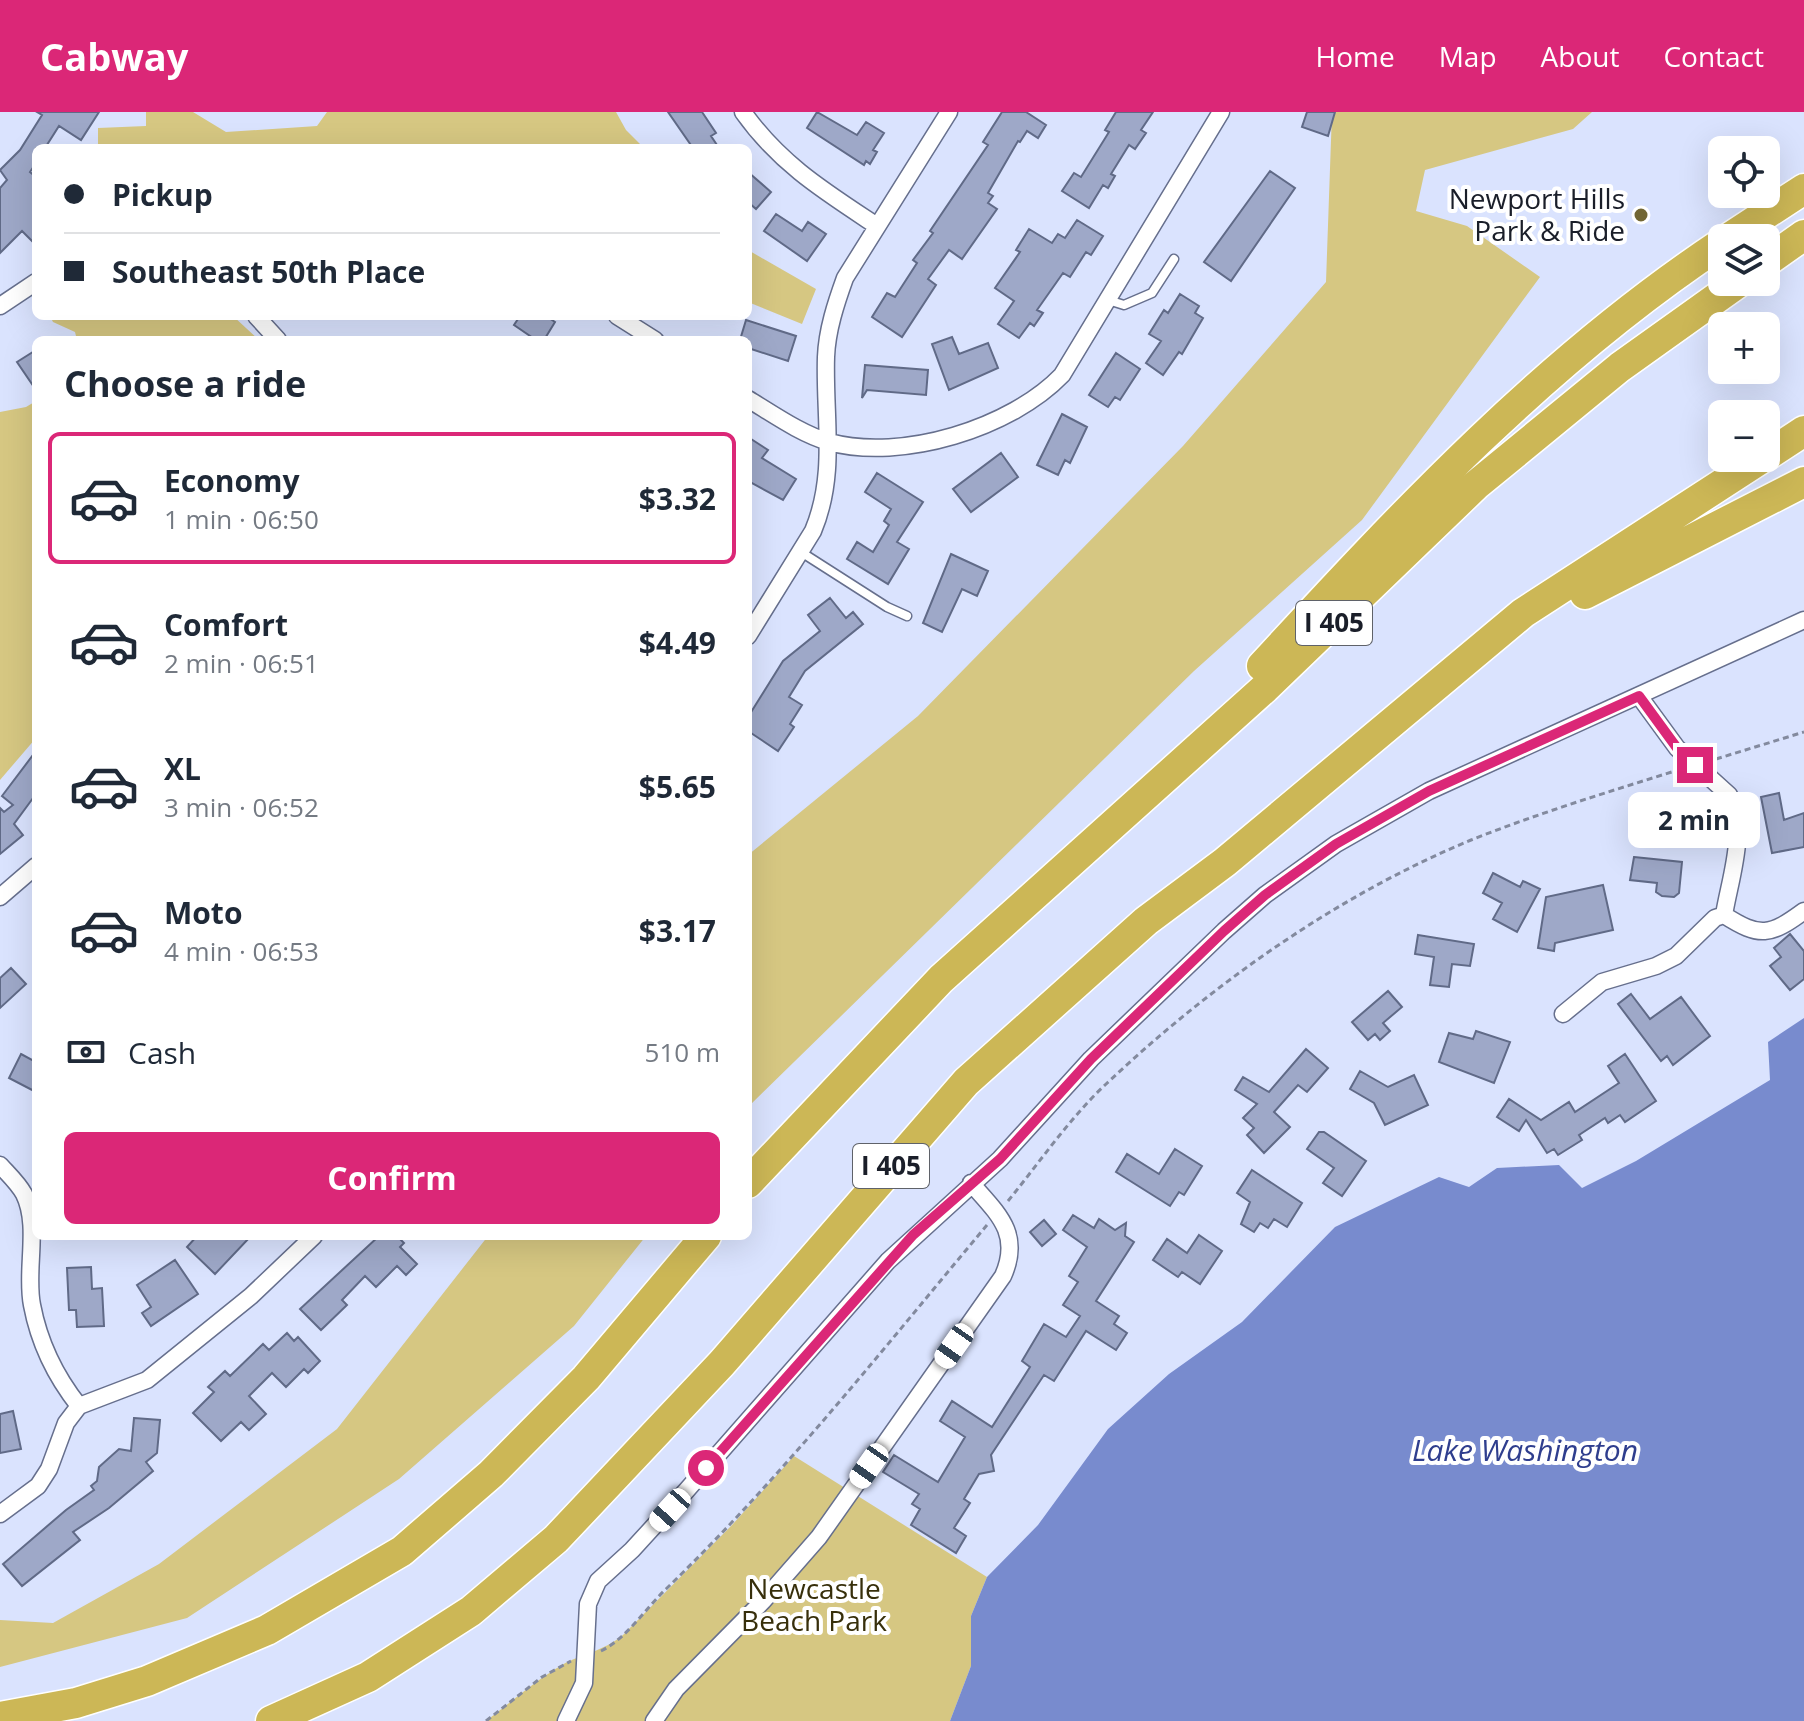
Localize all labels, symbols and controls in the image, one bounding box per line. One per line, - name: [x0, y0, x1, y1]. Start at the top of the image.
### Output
- text: Cabway: [40, 30, 188, 82]
- text: Home: [1316, 37, 1395, 75]
- text: Map: [1439, 37, 1497, 75]
- text: About: [1541, 37, 1619, 75]
- text: Contact: [1663, 37, 1764, 75]
- map controls: [1708, 136, 1780, 472]
- button: locate: [1708, 136, 1780, 208]
- text: Pickup: [112, 174, 213, 215]
- place label: Newport Hills Park & Ride: [1449, 179, 1625, 249]
- marker: Newport Hills Park & Ride: [1632, 206, 1650, 224]
- button: layers: [1708, 224, 1780, 296]
- text: Southeast 50th Place: [112, 251, 425, 292]
- button: +: [1708, 312, 1780, 384]
- text: Choose a ride: [64, 359, 306, 408]
- button: −: [1708, 400, 1780, 472]
- text: Economy: [164, 460, 300, 501]
- icon: car: [68, 462, 140, 534]
- text: $3.32: [639, 478, 716, 519]
- text: 1 min · 06:50: [164, 501, 319, 537]
- road number: I 405: [1296, 601, 1372, 645]
- text: Comfort: [164, 604, 288, 645]
- icon: car: [68, 606, 140, 678]
- text: $4.49: [639, 622, 716, 663]
- text: 2 min · 06:51: [164, 645, 319, 681]
- route end: [1677, 747, 1713, 783]
- text: XL: [164, 748, 201, 789]
- icon: car: [68, 750, 140, 822]
- text: $5.65: [639, 766, 716, 807]
- text: 3 min · 06:52: [164, 789, 319, 825]
- callout: 2 min: [1629, 793, 1761, 849]
- text: 2 min: [1658, 802, 1730, 838]
- text: Moto: [164, 892, 242, 933]
- icon: car: [68, 894, 140, 966]
- text: $3.17: [639, 910, 716, 951]
- text: 4 min · 06:53: [164, 933, 319, 969]
- icon: cash: [64, 1030, 108, 1074]
- text: Cash: [128, 1032, 196, 1073]
- text: 510 m: [645, 1034, 720, 1070]
- button: Confirm: [64, 1132, 720, 1224]
- road number: I 405: [853, 1144, 929, 1188]
- car: [930, 1319, 978, 1373]
- water label: Lake Washington: [1412, 1429, 1638, 1470]
- car: [845, 1439, 893, 1493]
- route start: [688, 1450, 724, 1486]
- car: [645, 1484, 695, 1536]
- park label: Newcastle Beach Park: [741, 1569, 887, 1639]

